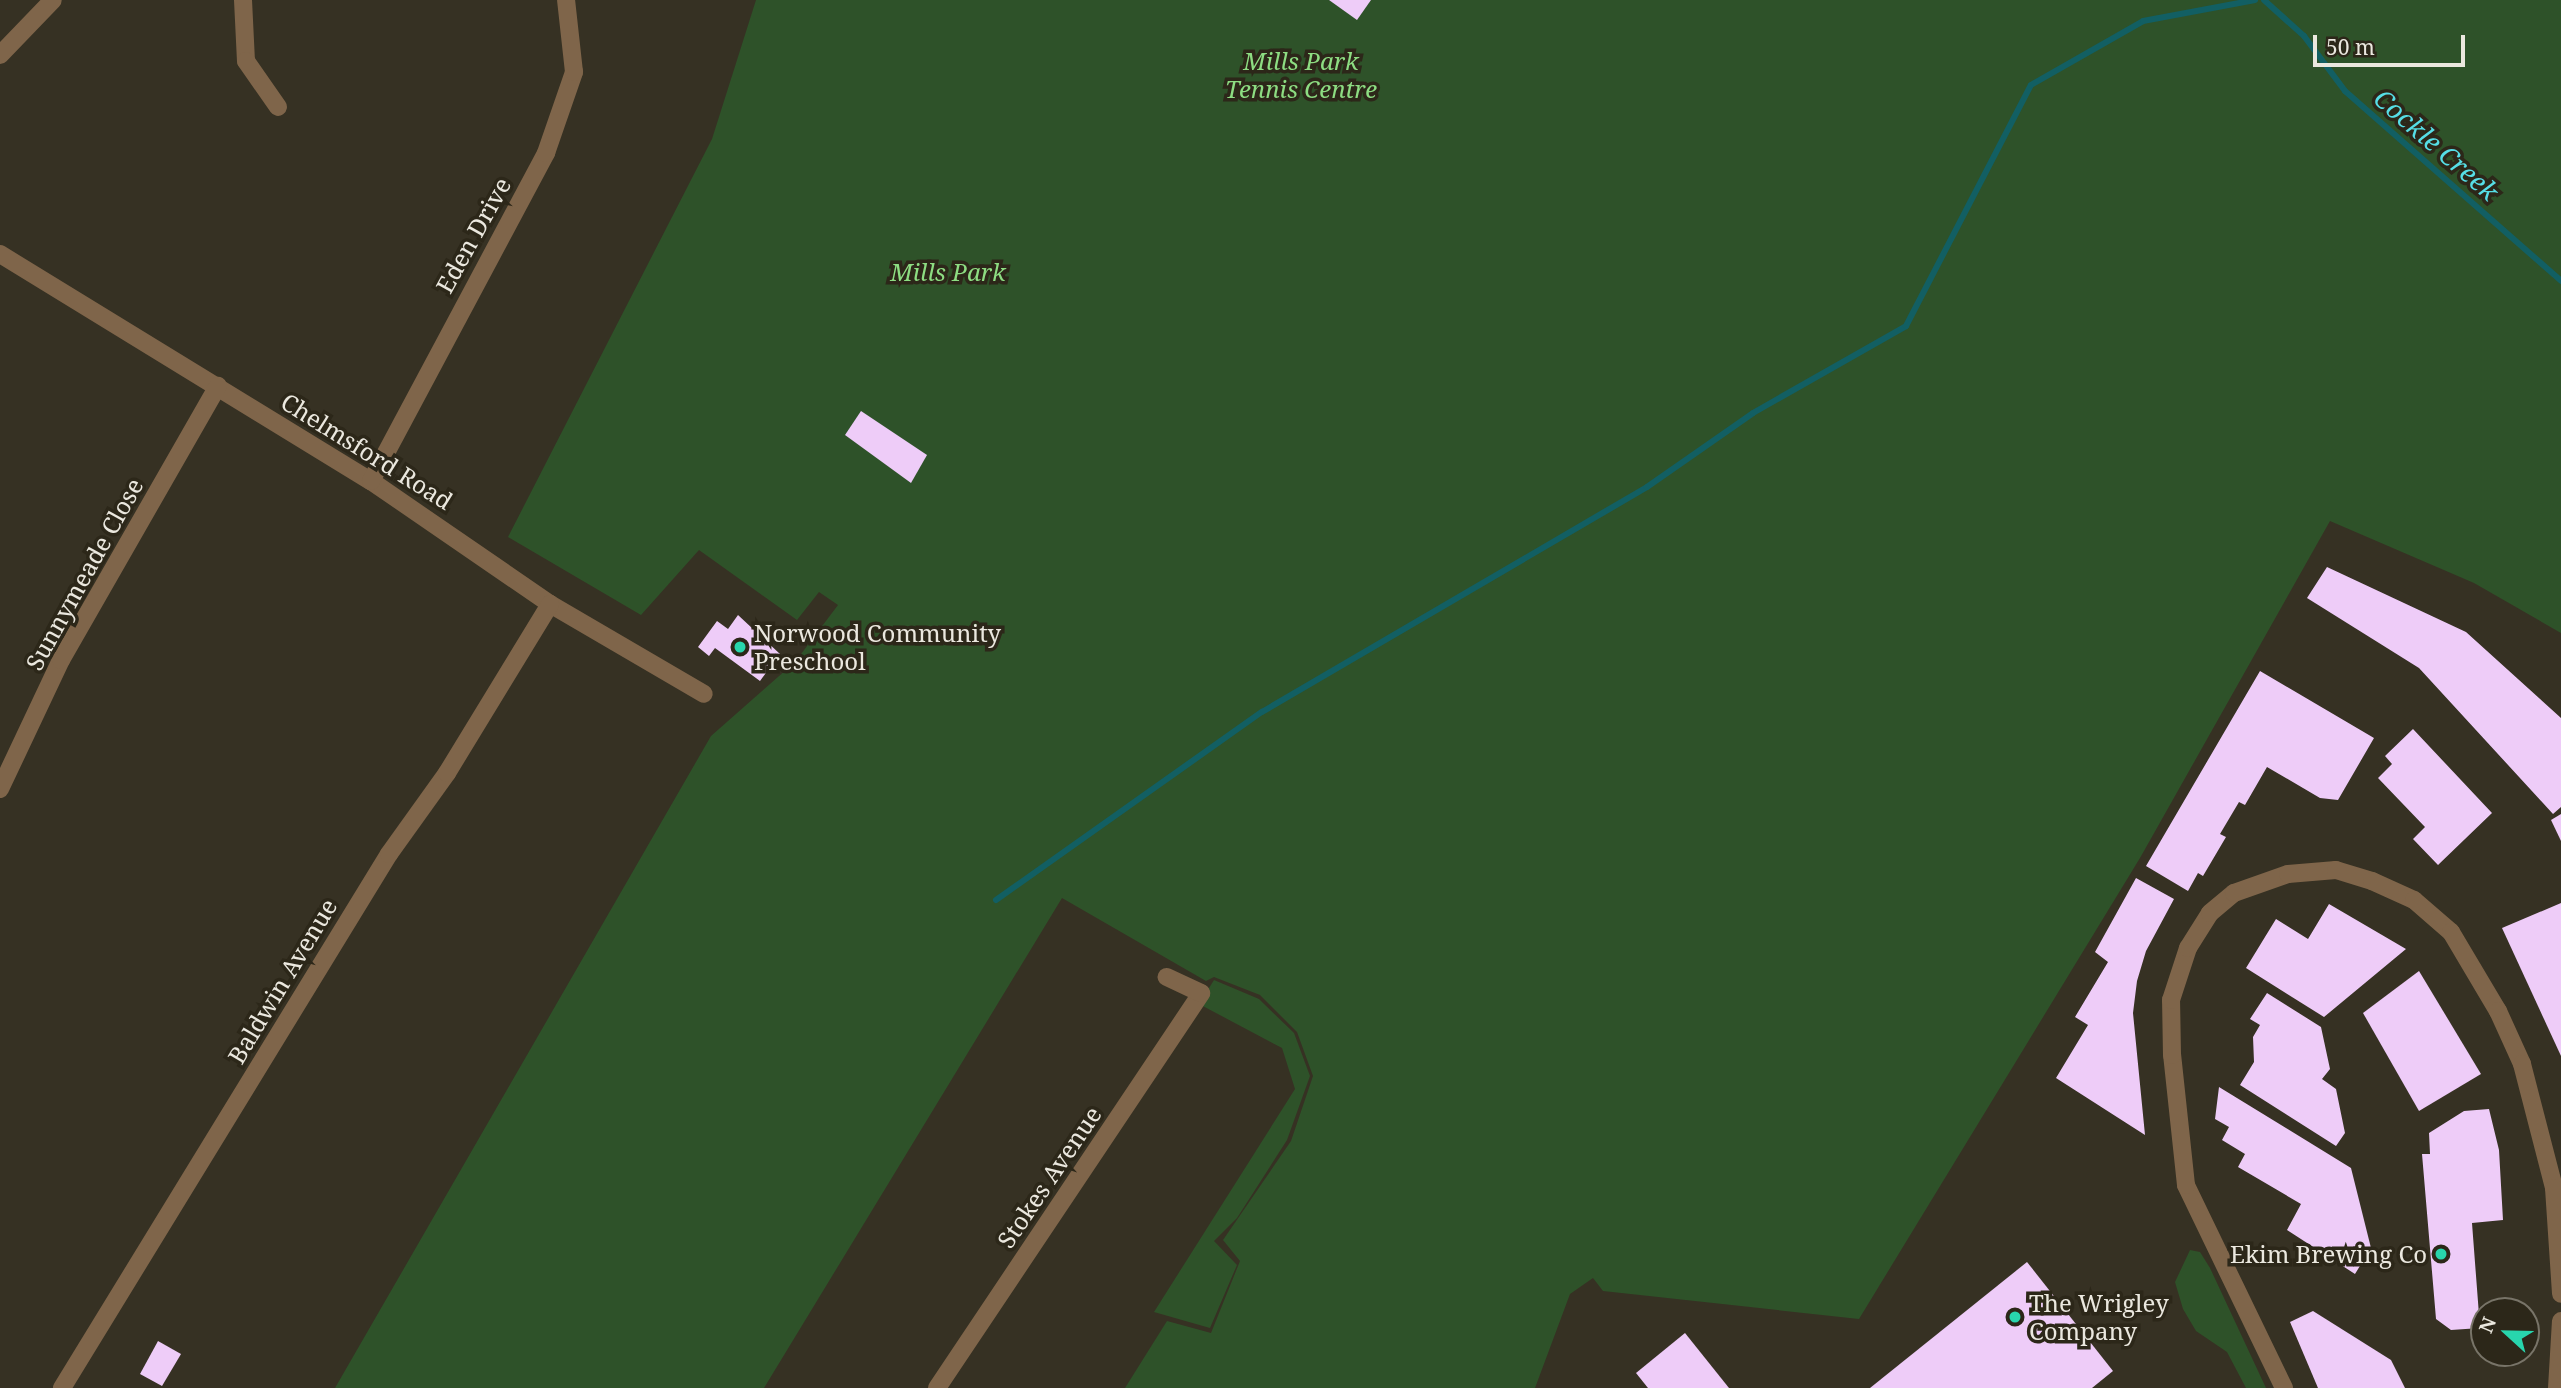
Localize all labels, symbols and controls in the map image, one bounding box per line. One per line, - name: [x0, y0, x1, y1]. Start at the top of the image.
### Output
- scale bar: [2316, 21, 2468, 65]
- text: 50 m: [2326, 33, 2375, 61]
- park label: Mills Park Tennis Centre: [1225, 47, 1377, 103]
- water label: Cockle Creek: [2367, 83, 2505, 207]
- street label: Eden Drive: [430, 172, 516, 298]
- park label: Mills Park: [890, 258, 1006, 286]
- street label: Chelmsford Road: [276, 387, 458, 515]
- street label: Sunnymeade Close: [19, 473, 149, 675]
- place label: Norwood Community Preschool: [754, 619, 1001, 675]
- marker: Norwood Community Preschool: [732, 639, 748, 655]
- street label: Baldwin Avenue: [221, 893, 343, 1069]
- street label: Stokes Avenue: [991, 1101, 1107, 1253]
- place label: Ekim Brewing Co: [2230, 1240, 2427, 1268]
- marker: Ekim Brewing Co: [2433, 1246, 2449, 1262]
- place label: The Wrigley Company: [2029, 1289, 2169, 1345]
- north arrow: [2470, 1297, 2540, 1367]
- marker: The Wrigley Company: [2007, 1309, 2023, 1325]
- text: N: [2473, 1313, 2502, 1337]

